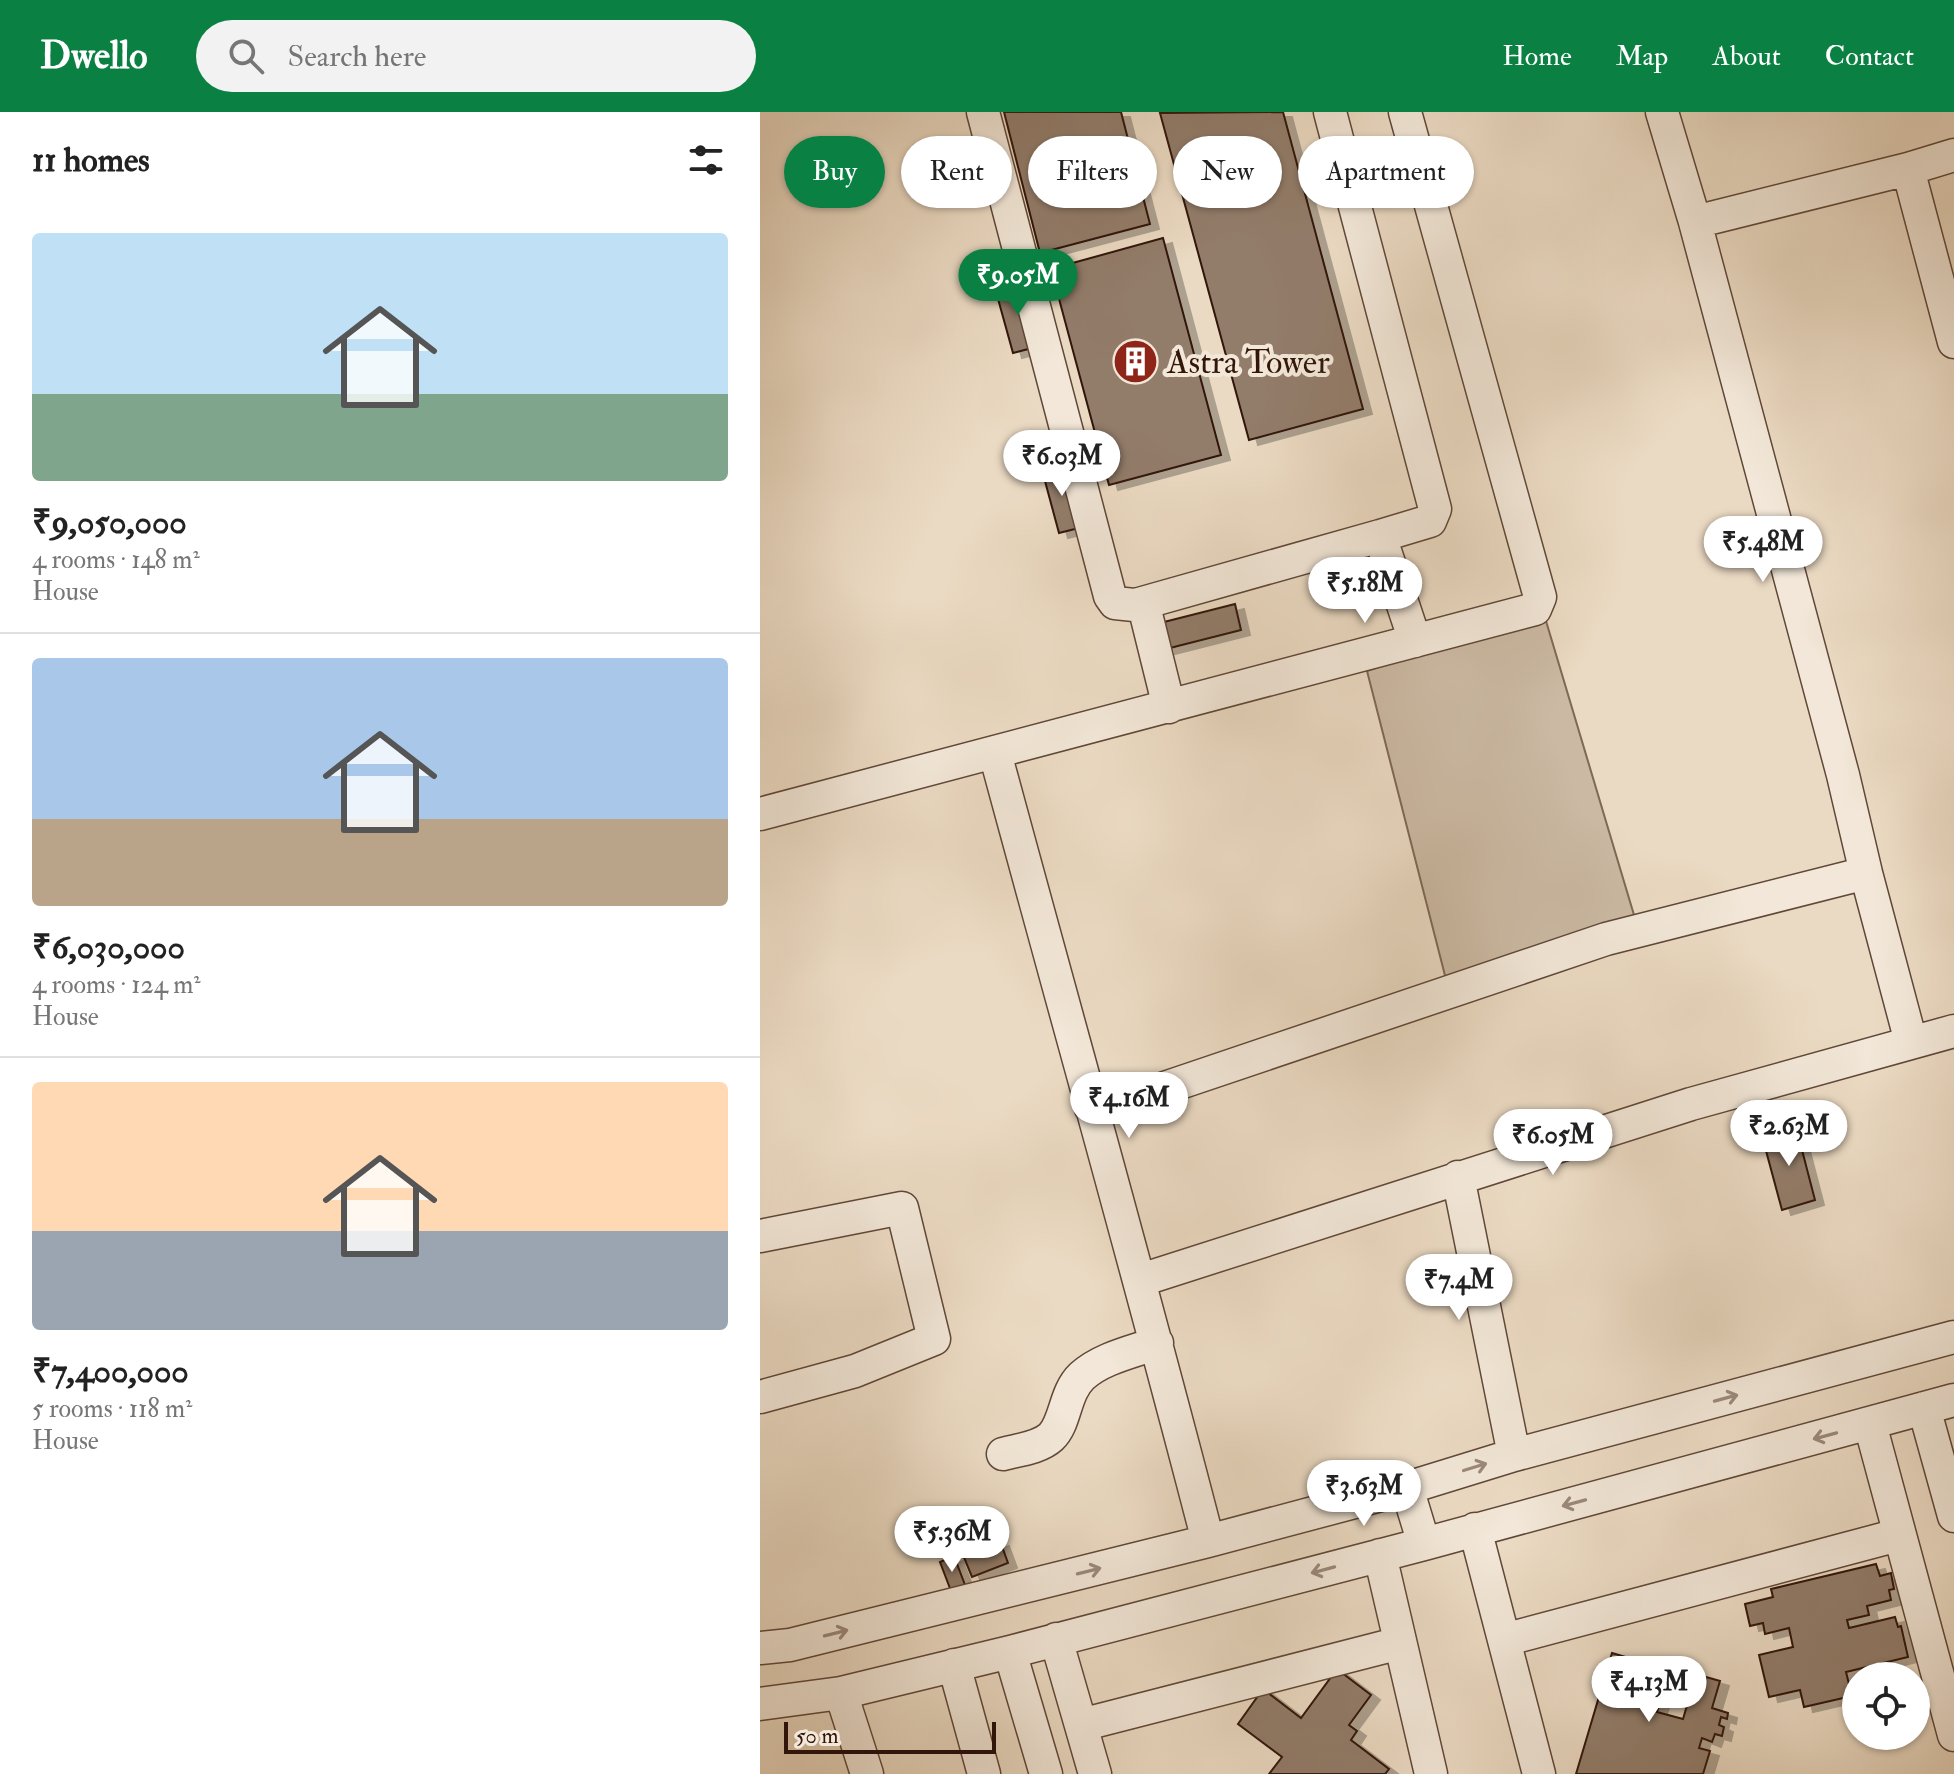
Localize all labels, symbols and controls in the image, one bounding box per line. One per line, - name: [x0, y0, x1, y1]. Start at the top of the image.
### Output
- search box: [196, 20, 756, 92]
- text: Dwello: [40, 32, 148, 80]
- icon: search: [224, 34, 268, 78]
- text: Search here: [288, 38, 426, 75]
- text: Home: [1502, 39, 1572, 74]
- text: Map: [1616, 39, 1668, 74]
- text: About: [1712, 39, 1781, 74]
- text: Contact: [1825, 39, 1914, 74]
- chip: Buy: [784, 136, 885, 208]
- chip: Rent: [901, 136, 1012, 208]
- chip: Filters: [1028, 136, 1157, 208]
- chip: New: [1173, 136, 1282, 208]
- chip: Apartment: [1298, 136, 1474, 208]
- icon: filters: [684, 138, 728, 182]
- text: 11 homes: [32, 139, 150, 182]
- pin: ₹9.05M: [953, 249, 1083, 317]
- text: ₹9.05M: [976, 259, 1060, 291]
- icon: home: [308, 285, 452, 429]
- building icon: Astra Tower: [1112, 338, 1160, 386]
- place label: Astra Tower: [1166, 341, 1330, 384]
- pin: ₹6.03M: [997, 430, 1127, 498]
- text: ₹6.03M: [1021, 440, 1103, 472]
- text: ₹9,050,000: [32, 501, 187, 544]
- pin: ₹5.48M: [1698, 516, 1828, 584]
- text: ₹5.48M: [1722, 526, 1804, 558]
- text: 4 rooms · 148 m²: [32, 544, 200, 576]
- pin: ₹5.18M: [1300, 557, 1430, 625]
- text: ₹5.18M: [1326, 567, 1404, 599]
- text: House: [32, 576, 99, 608]
- icon: home: [308, 710, 452, 854]
- text: ₹6,030,000: [32, 926, 185, 969]
- text: 4 rooms · 124 m²: [32, 969, 201, 1001]
- text: House: [32, 1001, 99, 1033]
- pin: ₹4.16M: [1064, 1072, 1194, 1140]
- text: ₹4.16M: [1088, 1082, 1170, 1114]
- pin: ₹2.63M: [1724, 1100, 1854, 1168]
- pin: ₹6.05M: [1488, 1109, 1618, 1177]
- text: ₹2.63M: [1748, 1110, 1830, 1142]
- text: ₹6.05M: [1512, 1119, 1594, 1151]
- icon: home: [308, 1134, 452, 1278]
- pin: ₹7.4M: [1403, 1254, 1515, 1322]
- text: ₹7.4M: [1424, 1264, 1494, 1296]
- text: ₹7,400,000: [32, 1350, 189, 1393]
- one-way arrow: [1712, 1390, 1738, 1405]
- text: 5 rooms · 118 m²: [32, 1393, 192, 1425]
- text: House: [32, 1425, 99, 1457]
- one-way arrow: [1813, 1429, 1839, 1444]
- one-way arrow: [1462, 1459, 1487, 1473]
- pin: ₹3.63M: [1299, 1460, 1429, 1528]
- text: ₹3.63M: [1325, 1470, 1403, 1502]
- one-way arrow: [1561, 1496, 1587, 1511]
- pin: ₹5.36M: [887, 1506, 1017, 1574]
- text: ₹5.36M: [912, 1516, 992, 1548]
- one-way arrow: [1075, 1562, 1101, 1577]
- one-way arrow: [1310, 1564, 1336, 1579]
- one-way arrow: [823, 1625, 849, 1640]
- pin: ₹4.13M: [1584, 1656, 1714, 1724]
- map controls: [1842, 1662, 1930, 1750]
- button: locate: [1842, 1662, 1930, 1750]
- text: ₹4.13M: [1610, 1666, 1688, 1698]
- scale bar: [784, 1718, 996, 1754]
- text: 50 m: [796, 1722, 838, 1750]

